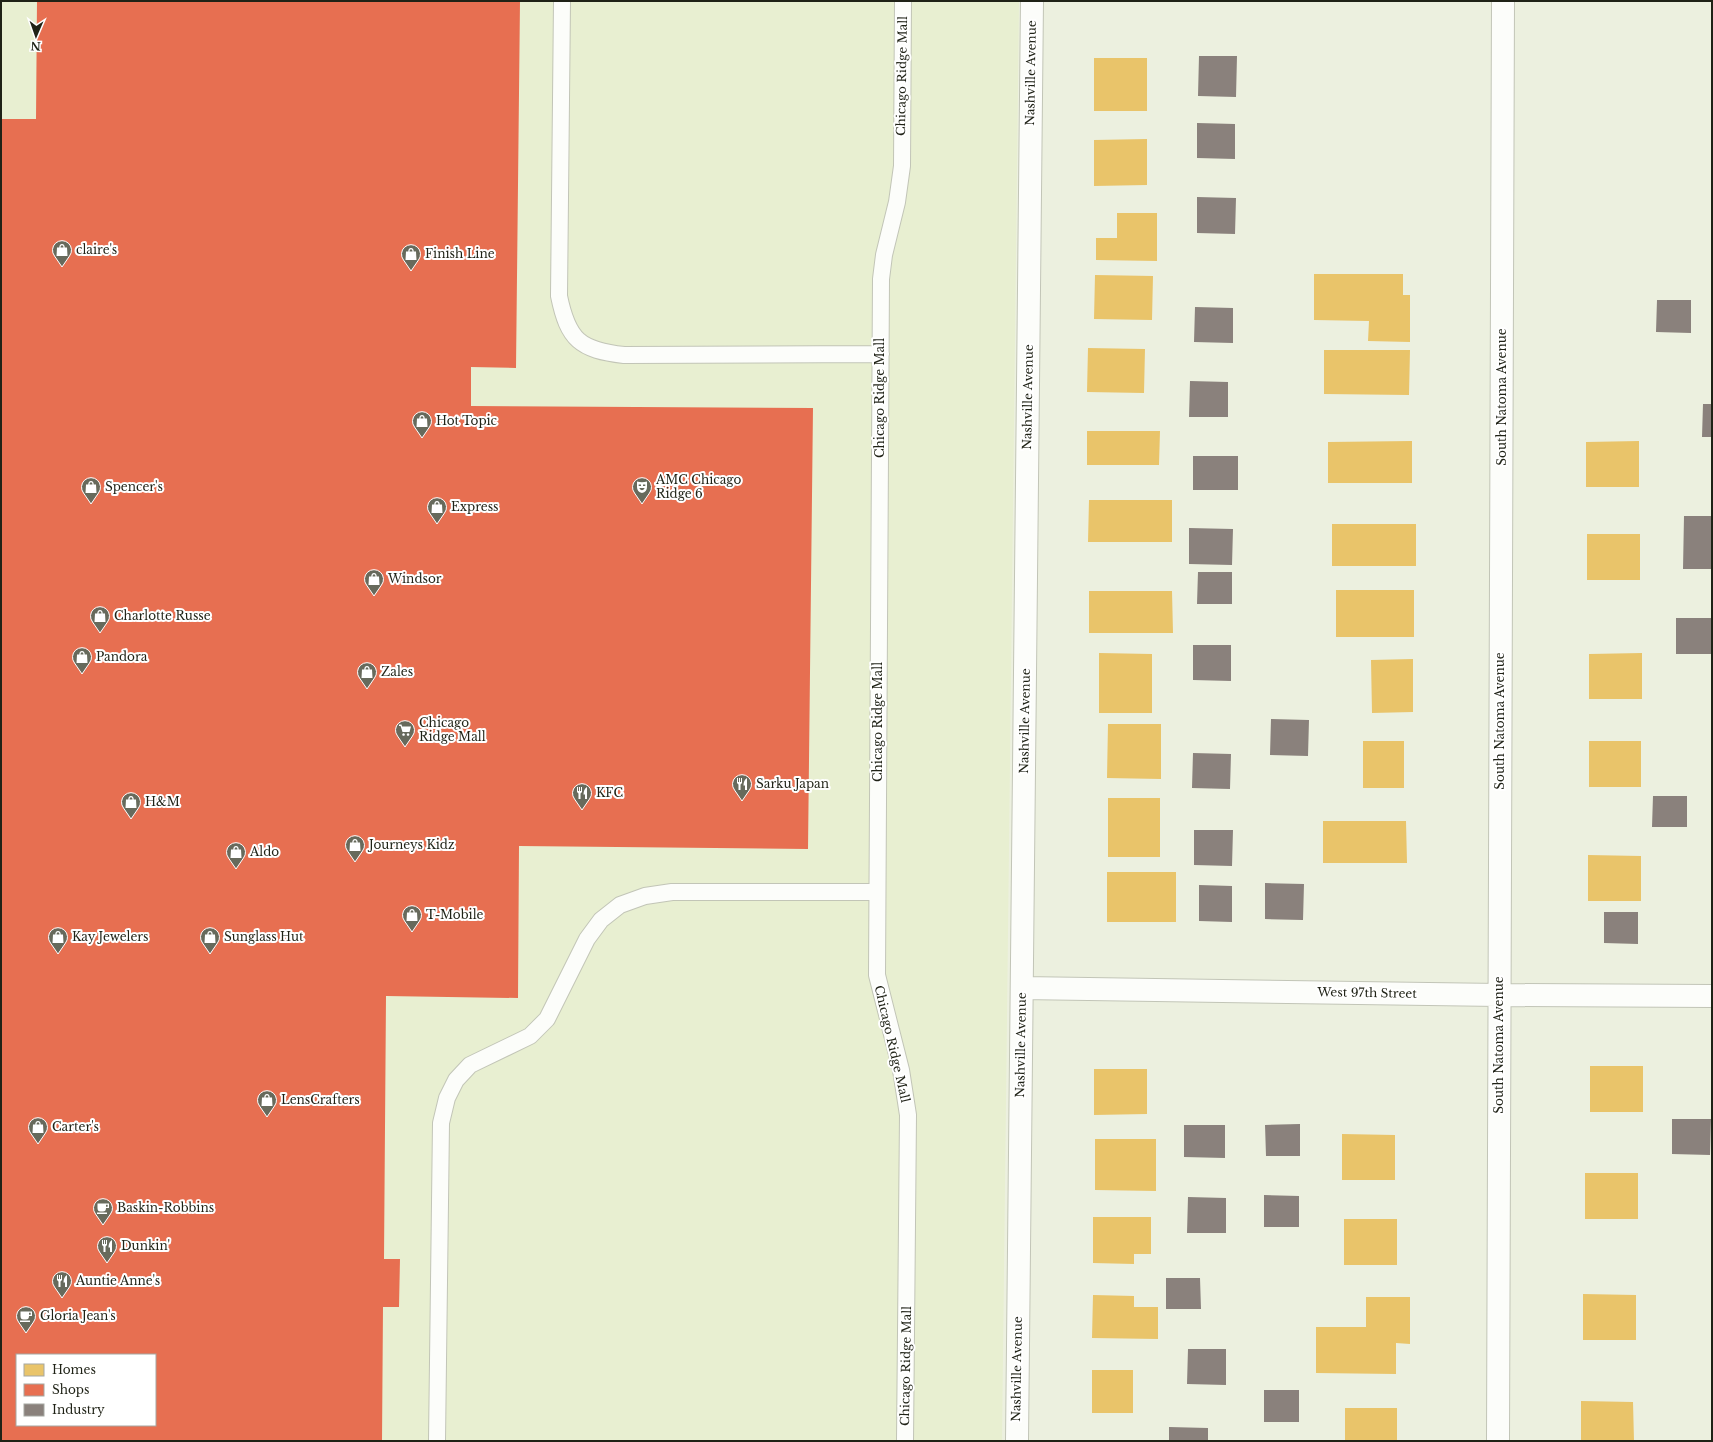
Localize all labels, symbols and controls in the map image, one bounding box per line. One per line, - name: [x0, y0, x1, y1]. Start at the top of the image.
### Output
- north arrow: [16, 16, 56, 56]
- street label: Chicago Ridge Mall: [893, 16, 910, 136]
- street label: Nashville Avenue: [1022, 20, 1039, 126]
- text: N: [30, 39, 41, 53]
- shop icon: claire's: [51, 239, 73, 267]
- place label: claire's: [76, 242, 117, 257]
- shop icon: Finish Line: [400, 243, 422, 271]
- place label: Finish Line: [425, 246, 495, 261]
- street label: South Natoma Avenue: [1494, 328, 1509, 466]
- street label: Chicago Ridge Mall: [872, 338, 887, 458]
- street label: Nashville Avenue: [1019, 344, 1036, 450]
- shop icon: Hot Topic: [411, 410, 433, 438]
- place label: Hot Topic: [436, 413, 498, 428]
- place label: AMC Chicago Ridge 6: [655, 472, 741, 501]
- shop icon: Spencer's: [80, 476, 102, 504]
- theatre icon: AMC Chicago Ridge 6: [631, 476, 653, 504]
- place label: Spencer's: [105, 479, 163, 494]
- shop icon: Express: [426, 496, 448, 524]
- place label: Express: [451, 499, 499, 514]
- shop icon: Windsor: [363, 568, 385, 596]
- place label: Windsor: [387, 571, 442, 586]
- shop icon: Charlotte Russe: [89, 605, 111, 633]
- place label: Charlotte Russe: [114, 608, 211, 623]
- shop icon: Pandora: [71, 646, 93, 674]
- place label: Pandora: [96, 649, 148, 664]
- street label: South Natoma Avenue: [1492, 652, 1507, 790]
- shop icon: Zales: [356, 661, 378, 689]
- street label: Chicago Ridge Mall: [870, 662, 885, 782]
- place label: Zales: [381, 664, 413, 679]
- street label: Nashville Avenue: [1016, 668, 1033, 774]
- place label: Chicago Ridge Mall: [419, 715, 486, 744]
- supermarket icon: Chicago Ridge Mall: [394, 719, 416, 747]
- restaurant icon: Sarku Japan: [731, 773, 753, 801]
- place label: Sarku Japan: [756, 776, 829, 791]
- restaurant icon: KFC: [571, 782, 593, 810]
- place label: KFC: [596, 785, 623, 800]
- shop icon: H&M: [120, 791, 142, 819]
- place label: H&M: [145, 794, 180, 809]
- shop icon: Journeys Kidz: [344, 834, 366, 862]
- place label: Journeys Kidz: [367, 837, 455, 852]
- shop icon: Aldo: [225, 841, 247, 869]
- place label: Aldo: [249, 844, 279, 859]
- shop icon: T-Mobile: [401, 904, 423, 932]
- place label: T-Mobile: [426, 907, 484, 922]
- shop icon: Kay Jewelers: [47, 926, 69, 954]
- shop icon: Sunglass Hut: [199, 926, 221, 954]
- place label: Kay Jewelers: [72, 929, 149, 944]
- place label: Sunglass Hut: [224, 929, 304, 944]
- street label: South Natoma Avenue: [1491, 976, 1506, 1114]
- street label: Chicago Ridge Mall: [872, 984, 913, 1104]
- street label: West 97th Street: [1316, 984, 1417, 1001]
- street label: Nashville Avenue: [1012, 992, 1029, 1098]
- shop icon: LensCrafters: [256, 1089, 278, 1117]
- place label: LensCrafters: [281, 1092, 360, 1107]
- shop icon: Carter's: [27, 1116, 49, 1144]
- place label: Carter's: [52, 1119, 99, 1134]
- cafe icon: Baskin-Robbins: [92, 1197, 114, 1225]
- place label: Baskin-Robbins: [117, 1200, 214, 1215]
- restaurant icon: Dunkin': [96, 1235, 118, 1263]
- place label: Dunkin': [121, 1238, 170, 1253]
- restaurant icon: Auntie Anne's: [51, 1270, 73, 1298]
- place label: Auntie Anne's: [75, 1273, 160, 1288]
- cafe icon: Gloria Jean's: [15, 1305, 37, 1333]
- street label: Chicago Ridge Mall: [897, 1306, 914, 1426]
- place label: Gloria Jean's: [40, 1308, 116, 1323]
- street label: Nashville Avenue: [1008, 1316, 1025, 1422]
- legend: [16, 1354, 156, 1426]
- text: Homes: [52, 1362, 96, 1377]
- text: Shops: [52, 1382, 89, 1397]
- text: Industry: [52, 1402, 105, 1417]

